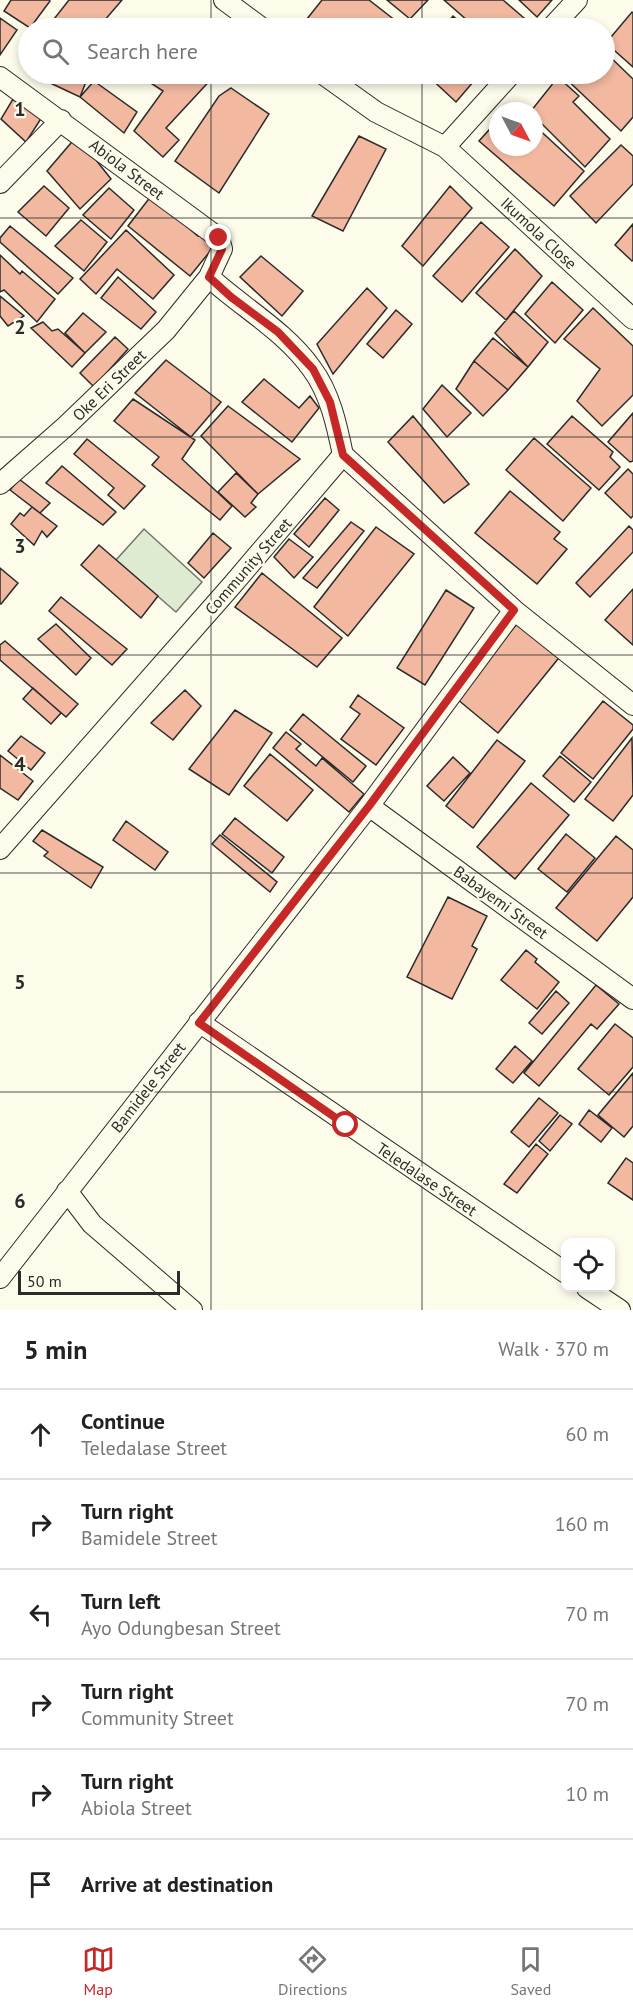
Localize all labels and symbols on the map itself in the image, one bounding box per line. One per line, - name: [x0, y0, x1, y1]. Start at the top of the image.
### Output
- text: 1: [14, 96, 26, 122]
- north arrow: [489, 102, 543, 156]
- street label: Abiola Street: [86, 134, 169, 204]
- street label: Ikumola Close: [497, 193, 581, 273]
- route end: [205, 224, 231, 250]
- text: 2: [14, 314, 26, 340]
- street label: Oke Eri Street: [68, 345, 150, 425]
- street label: Community Street: [200, 513, 296, 619]
- text: 3: [14, 533, 26, 559]
- text: 4: [14, 751, 26, 777]
- street label: Babayemi Street: [450, 861, 553, 943]
- text: 5: [14, 969, 26, 995]
- street label: Bamidele Street: [106, 1037, 190, 1136]
- route start: [332, 1111, 358, 1137]
- street label: Teledalase Street: [373, 1138, 482, 1220]
- text: 6: [14, 1188, 26, 1214]
- scale bar: [18, 1268, 180, 1296]

